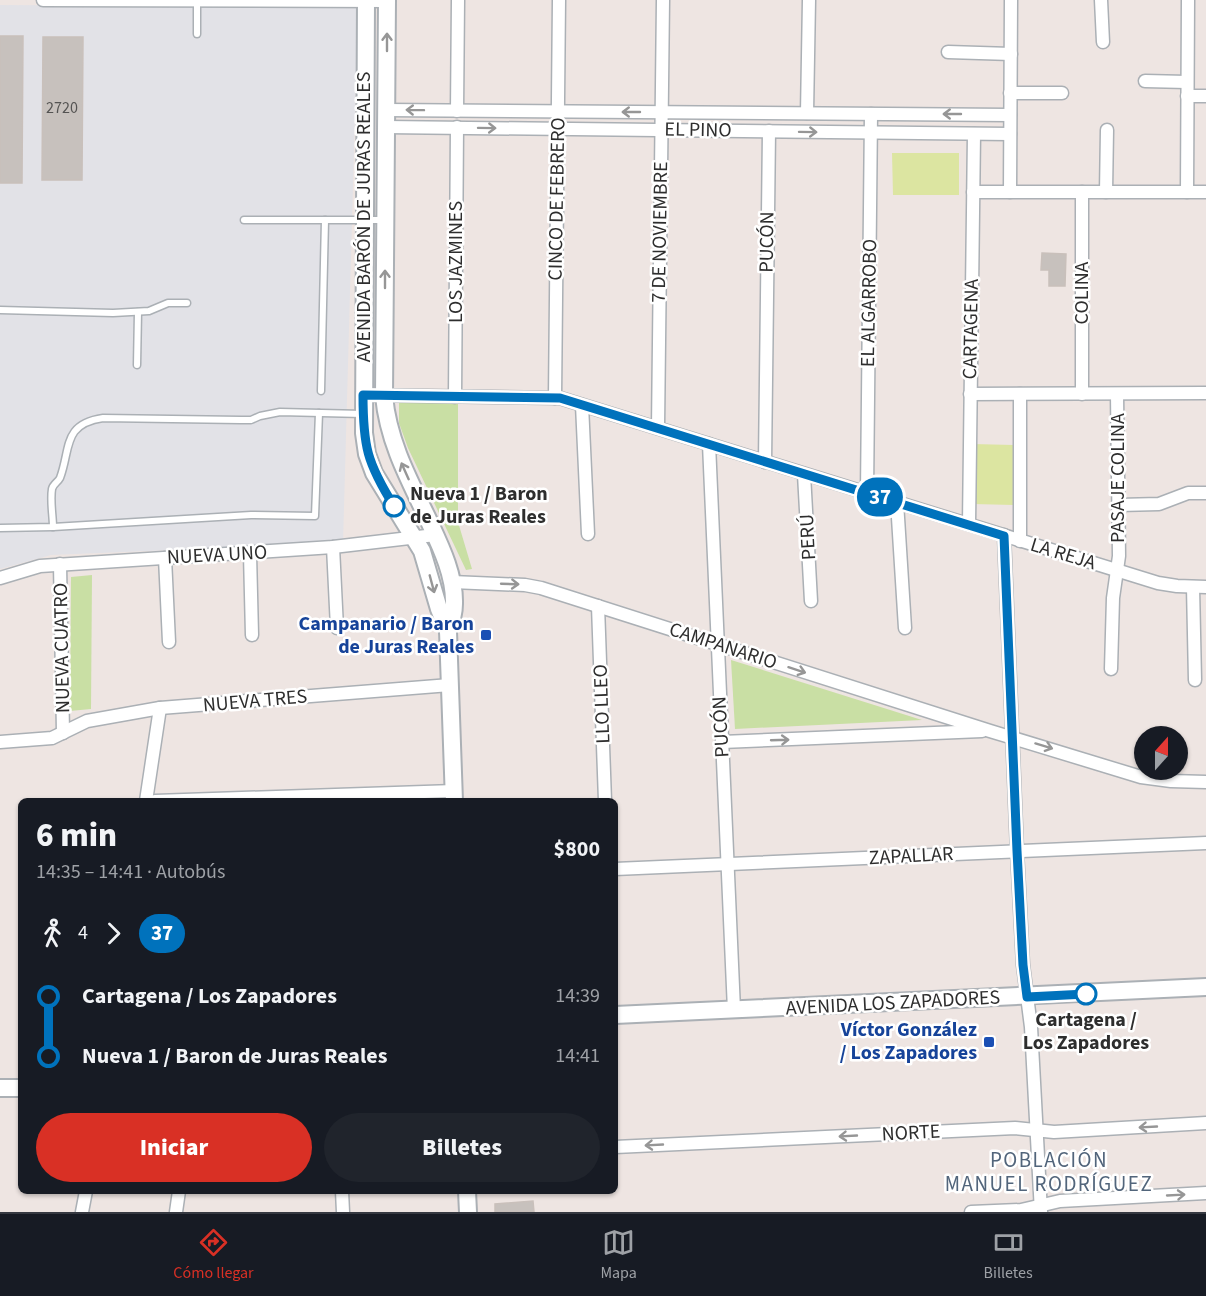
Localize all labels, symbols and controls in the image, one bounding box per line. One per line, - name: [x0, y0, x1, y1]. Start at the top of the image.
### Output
- one-way arrow: [381, 33, 393, 53]
- street label: AVENIDA BARÓN DE JURAS REALES: [350, 72, 378, 362]
- house number: 2720: [46, 97, 78, 119]
- one-way arrow: [405, 105, 425, 116]
- one-way arrow: [621, 106, 641, 118]
- one-way arrow: [942, 109, 962, 120]
- street label: EL PINO: [664, 115, 732, 145]
- street label: CINCO DE FEBRERO: [542, 117, 572, 281]
- one-way arrow: [476, 122, 496, 134]
- one-way arrow: [797, 126, 817, 138]
- street label: 7 DE NOVIEMBRE: [645, 161, 675, 303]
- street label: LOS JAZMINES: [442, 201, 470, 323]
- street label: PUCÓN: [752, 211, 782, 273]
- street label: EL ALGARROBO: [854, 238, 884, 368]
- street label: COLINA: [1068, 261, 1096, 324]
- one-way arrow: [379, 269, 391, 289]
- street label: CARTAGENA: [956, 278, 986, 380]
- street label: PASAJE COLINA: [1104, 413, 1132, 543]
- one-way arrow: [399, 462, 410, 480]
- line badge: 37: [853, 478, 907, 516]
- place label: Nueva 1 / Baron de Juras Reales: [410, 480, 548, 531]
- text: 37: [869, 482, 891, 512]
- marker: Nueva 1 / Baron de Juras Reales: [383, 495, 405, 517]
- street label: PERÚ: [793, 513, 823, 561]
- street label: LA REJA: [1027, 531, 1099, 577]
- street label: NUEVA UNO: [166, 538, 268, 572]
- one-way arrow: [427, 574, 439, 593]
- one-way arrow: [500, 579, 520, 590]
- street label: NUEVA CUATRO: [47, 583, 77, 713]
- place label: Campanario / Baron de Juras Reales: [299, 610, 474, 661]
- street label: CAMPANARIO: [666, 615, 780, 677]
- marker: Campanario / Baron de Juras Reales: [479, 628, 493, 642]
- street label: LLO LLEO: [587, 664, 617, 744]
- one-way arrow: [787, 665, 806, 676]
- street label: NUEVA TRES: [202, 682, 308, 720]
- street label: PUCÓN: [705, 696, 737, 758]
- north arrow: [1134, 726, 1188, 780]
- map controls: [1134, 726, 1188, 780]
- one-way arrow: [770, 734, 790, 745]
- one-way arrow: [1034, 741, 1053, 752]
- text: 6 min: [36, 812, 117, 859]
- text: $800: [554, 833, 600, 865]
- street label: ZAPALLAR: [868, 840, 954, 872]
- text: 14:35 – 14:41 · Autobús: [36, 858, 225, 886]
- icon: walk: [36, 917, 69, 950]
- icon: forward: [97, 917, 130, 950]
- text: 37: [151, 918, 173, 948]
- text: 4: [78, 919, 88, 947]
- text: Cartagena / Los Zapadores: [82, 980, 337, 1012]
- text: 14:39: [555, 982, 600, 1010]
- street label: AVENIDA LOS ZAPADORES: [785, 983, 1001, 1023]
- marker: Cartagena / Los Zapadores: [1075, 983, 1097, 1005]
- place label: Cartagena / Los Zapadores: [1023, 1006, 1149, 1057]
- place label: Víctor González / Los Zapadores: [840, 1016, 977, 1067]
- marker: Víctor González / Los Zapadores: [982, 1035, 996, 1049]
- text: Nueva 1 / Baron de Juras Reales: [82, 1040, 387, 1072]
- text: 14:41: [555, 1042, 600, 1070]
- button: Iniciar: [36, 1113, 312, 1182]
- button: Billetes: [324, 1113, 600, 1182]
- street label: NORTE: [881, 1117, 941, 1149]
- one-way arrow: [1138, 1121, 1158, 1132]
- one-way arrow: [839, 1130, 859, 1141]
- one-way arrow: [644, 1140, 664, 1151]
- district label: POBLACIÓN MANUEL RODRÍGUEZ: [945, 1145, 1153, 1199]
- one-way arrow: [1165, 1189, 1185, 1200]
- tab: Cómo llegar: [173, 1226, 254, 1284]
- tab: Mapa: [600, 1226, 637, 1284]
- tab: Billetes: [984, 1226, 1033, 1284]

